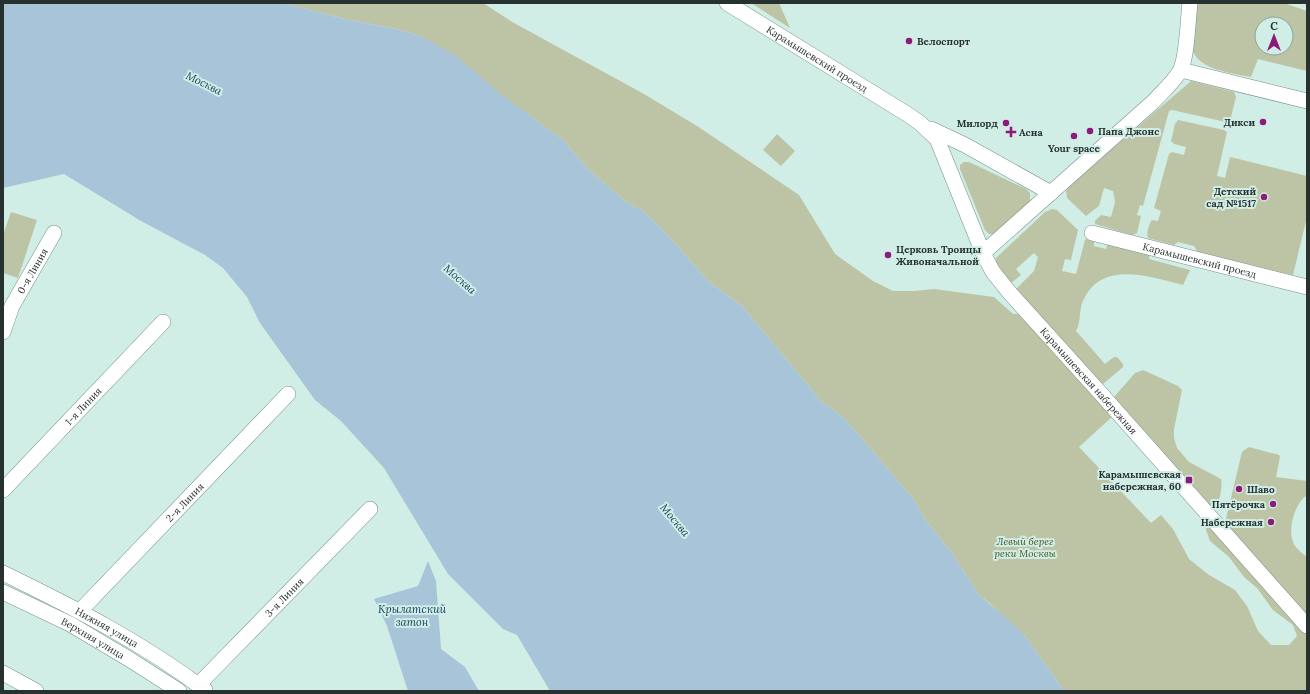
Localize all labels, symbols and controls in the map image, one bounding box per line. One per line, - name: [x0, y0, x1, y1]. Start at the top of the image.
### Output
- north arrow: [1254, 16, 1294, 56]
- text: С: [1270, 19, 1278, 33]
- street label: Карамышевский проезд: [764, 23, 870, 95]
- place label: Велоспорт: [917, 35, 971, 48]
- marker: Велоспорт: [904, 36, 914, 46]
- water label: Москва: [184, 68, 225, 98]
- place label: Дикси: [1224, 116, 1255, 129]
- place label: Милорд: [957, 117, 998, 130]
- marker: Дикси: [1258, 117, 1268, 127]
- marker: Милорд: [1001, 118, 1011, 128]
- place label: Папа Джонс: [1098, 125, 1160, 138]
- place label: Асна: [1019, 126, 1043, 139]
- marker: Папа Джонс: [1085, 126, 1095, 136]
- marker: Асна: [1006, 127, 1016, 137]
- marker: Your space: [1069, 131, 1079, 141]
- place label: Your space: [1048, 142, 1100, 155]
- place label: Детский сад №1517: [1206, 185, 1256, 210]
- marker: Детский сад №1517: [1259, 192, 1269, 202]
- street label: Карамышевский проезд: [1141, 240, 1258, 281]
- place label: Церковь Троицы Живоначальной: [896, 243, 982, 268]
- street label: 0-я Линия: [14, 246, 51, 296]
- marker: Церковь Троицы Живоначальной: [883, 250, 893, 260]
- water label: Москва: [441, 261, 480, 298]
- street label: Карамышевская набережная: [1037, 325, 1140, 437]
- street label: 1-я Линия: [62, 385, 105, 428]
- place label: Карамышевская набережная, 60: [1098, 468, 1181, 493]
- marker: Карамышевская набережная, 60: [1184, 475, 1194, 485]
- street label: 2-я Линия: [163, 480, 207, 525]
- place label: Шаво: [1247, 483, 1275, 496]
- marker: Шаво: [1234, 484, 1244, 494]
- place label: Пятёрочка: [1212, 498, 1266, 511]
- marker: Пятёрочка: [1268, 499, 1278, 509]
- water label: Москва: [657, 501, 693, 540]
- place label: Набережная: [1201, 516, 1263, 529]
- marker: Набережная: [1266, 517, 1276, 527]
- park label: Левый берег реки Москвы: [994, 535, 1057, 560]
- street label: 3-я Линия: [262, 575, 306, 620]
- water label: Крылатский затон: [378, 602, 447, 629]
- street label: Нижняя улица: [73, 604, 140, 650]
- street label: Верхняя улица: [59, 615, 127, 662]

